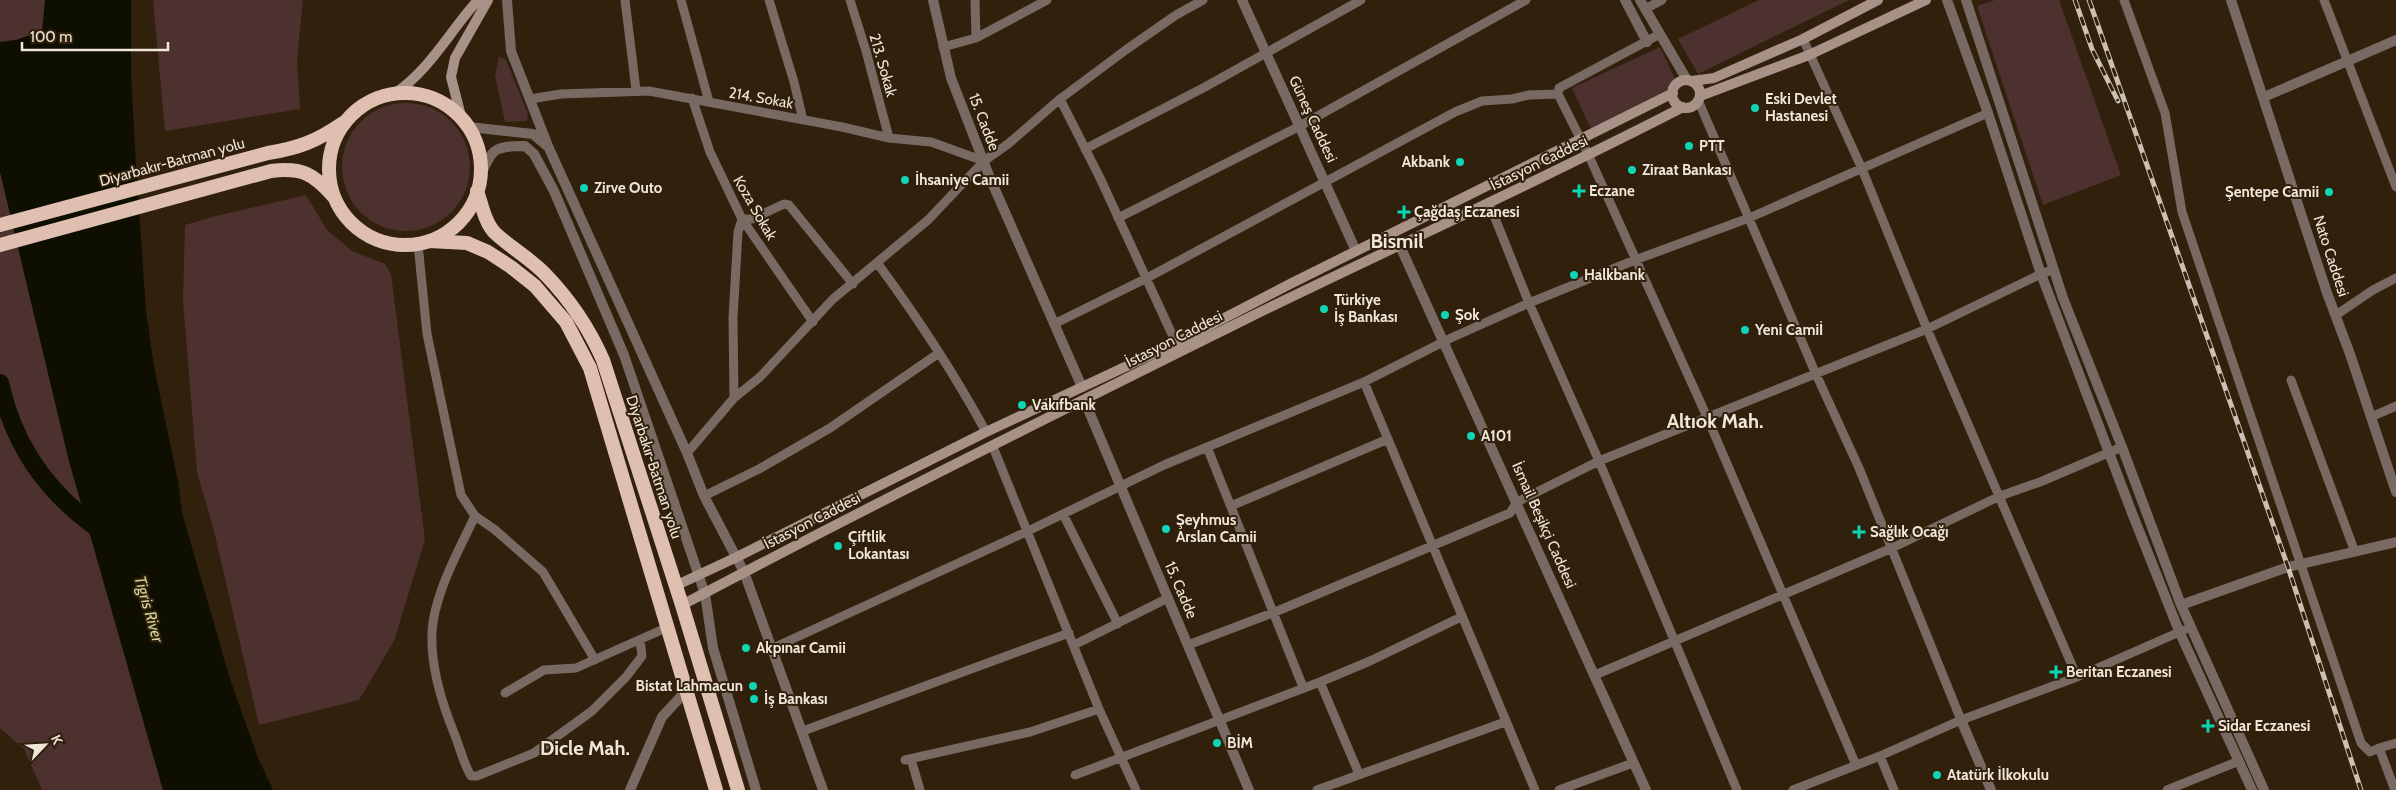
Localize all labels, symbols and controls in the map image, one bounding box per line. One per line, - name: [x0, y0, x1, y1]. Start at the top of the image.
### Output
- scale bar: [22, 20, 169, 52]
- text: 100 m: [30, 28, 72, 46]
- street label: 213. Sokak: [865, 31, 901, 99]
- street label: Güneş Caddesi: [1285, 73, 1341, 165]
- street label: 214. Sokak: [727, 83, 795, 113]
- place label: Eski Devlet Hastanesi: [1765, 90, 1837, 125]
- street label: 15. Cadde: [965, 91, 1003, 154]
- marker: Eski Devlet Hastanesi: [1749, 102, 1761, 114]
- street label: İstasyon Caddesi: [1487, 131, 1591, 194]
- street label: Diyarbakır-Batman yolu: [97, 134, 247, 190]
- place label: PTT: [1699, 137, 1725, 155]
- marker: PTT: [1683, 140, 1695, 152]
- place label: Akbank: [1402, 153, 1451, 171]
- marker: Akbank: [1454, 156, 1466, 168]
- place label: Ziraat Bankası: [1642, 161, 1732, 179]
- marker: Ziraat Bankası: [1626, 164, 1638, 176]
- place label: İhsaniye Camii: [915, 171, 1009, 189]
- street label: Koza Sokak: [729, 173, 781, 244]
- marker: İhsaniye Camii: [899, 174, 911, 186]
- place label: Zirve Outo: [594, 179, 663, 197]
- marker: Zirve Outo: [578, 182, 590, 194]
- place label: Eczane: [1589, 182, 1635, 200]
- place label: Şentepe Camii: [2225, 183, 2319, 201]
- marker: Eczane: [1573, 185, 1585, 197]
- marker: Şentepe Camii: [2323, 186, 2335, 198]
- place label: Çağdaş Eczanesi: [1414, 203, 1520, 221]
- marker: Çağdaş Eczanesi: [1398, 206, 1410, 218]
- street label: Nato Caddesi: [2309, 213, 2353, 299]
- district label: Bismil: [1370, 229, 1424, 253]
- place label: Halkbank: [1584, 266, 1646, 284]
- marker: Halkbank: [1568, 269, 1580, 281]
- place label: Türkiye İş Bankası: [1334, 291, 1398, 326]
- marker: Türkiye İş Bankası: [1318, 303, 1330, 315]
- street label: İstasyon Caddesi: [1122, 306, 1225, 371]
- place label: Şok: [1455, 306, 1480, 324]
- marker: Şok: [1439, 309, 1451, 321]
- place label: Yeni Camiİ: [1754, 321, 1823, 339]
- marker: Yeni Camiİ: [1739, 324, 1751, 336]
- street label: Diyarbakır-Batman yolu: [622, 393, 686, 541]
- place label: Vakıfbank: [1032, 396, 1096, 414]
- marker: Vakıfbank: [1016, 399, 1028, 411]
- district label: Altıok Mah.: [1667, 409, 1763, 433]
- place label: A101: [1481, 427, 1512, 445]
- marker: A101: [1465, 430, 1477, 442]
- street label: İsmail Beşikçi Caddesi: [1508, 459, 1581, 591]
- street label: İstasyon Caddesi: [760, 488, 863, 553]
- place label: Şeyhmus Arslan Camii: [1176, 511, 1257, 546]
- marker: Şeyhmus Arslan Camii: [1160, 523, 1172, 535]
- place label: Sağlık Ocağı: [1870, 523, 1949, 541]
- marker: Sağlık Ocağı: [1852, 525, 1866, 539]
- place label: Çiftlik Lokantası: [848, 528, 909, 563]
- marker: Çiftlik Lokantası: [832, 540, 844, 552]
- street label: 15. Cadde: [1161, 559, 1201, 622]
- water label: Tigris River: [130, 574, 168, 646]
- place label: Akpınar Camii: [756, 639, 846, 657]
- marker: Akpınar Camii: [740, 642, 752, 654]
- place label: Beritan Eczanesi: [2066, 663, 2172, 681]
- marker: Beritan Eczanesi: [2050, 666, 2062, 678]
- place label: Bistat Lahmacun: [636, 677, 743, 695]
- marker: Bistat Lahmacun: [747, 680, 759, 692]
- place label: İş Bankası: [764, 690, 828, 708]
- marker: İş Bankası: [748, 693, 760, 705]
- place label: Sidar Eczanesi: [2218, 717, 2310, 735]
- north arrow: [20, 720, 70, 770]
- marker: Sidar Eczanesi: [2202, 720, 2214, 732]
- text: K: [47, 732, 67, 747]
- place label: BİM: [1227, 734, 1253, 752]
- district label: Dicle Mah.: [540, 736, 630, 760]
- marker: BİM: [1211, 737, 1223, 749]
- place label: Atatürk İlkokulu: [1947, 766, 2049, 784]
- marker: Atatürk İlkokulu: [1931, 769, 1943, 781]

